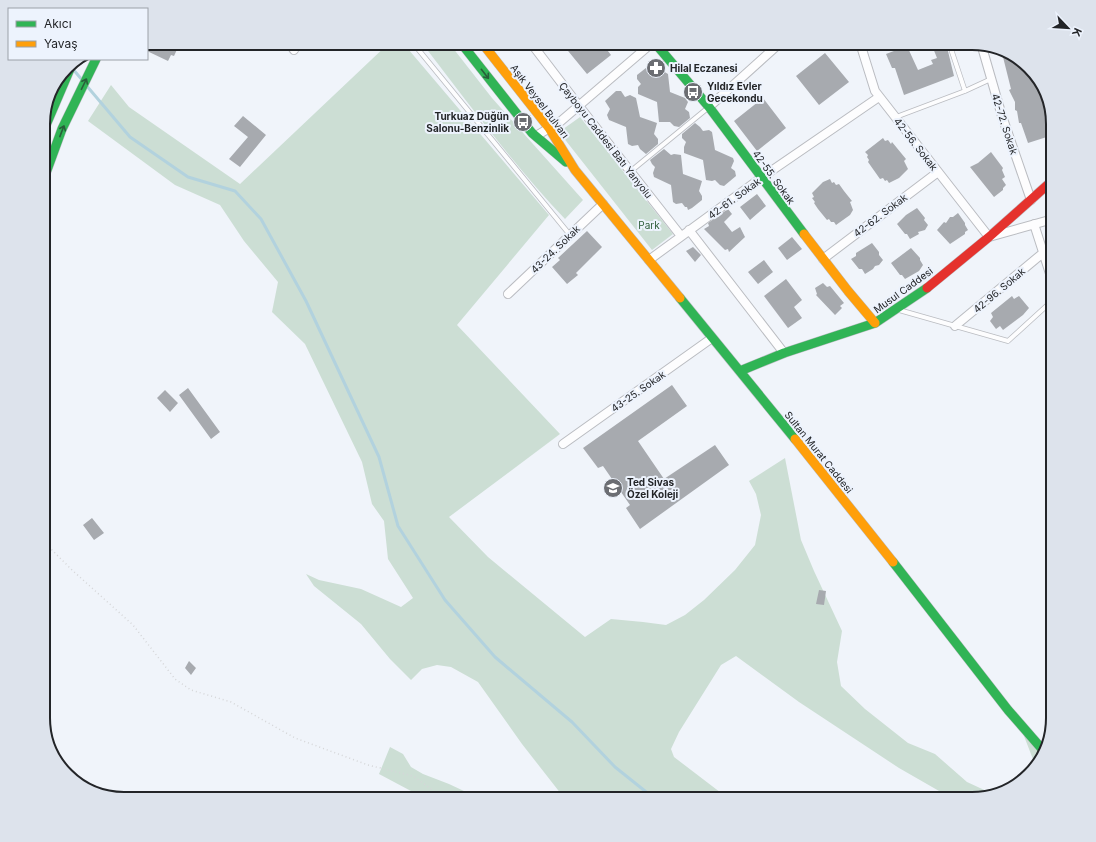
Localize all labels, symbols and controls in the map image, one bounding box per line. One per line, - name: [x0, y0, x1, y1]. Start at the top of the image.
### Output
- legend: [8, 8, 148, 60]
- north arrow: [1048, 8, 1088, 48]
- text: Akıcı: [44, 16, 72, 31]
- text: K: [1069, 26, 1085, 39]
- text: Yavaş: [44, 36, 78, 51]
- pharmacy icon: Hilal Eczanesi: [645, 57, 667, 79]
- street label: Aşık Veysel Bulvarı: [508, 62, 572, 140]
- place label: Hilal Eczanesi: [670, 62, 738, 74]
- one-way arrow: [481, 68, 489, 79]
- one-way arrow: [81, 78, 88, 90]
- street label: Çayboyu Caddesi Batı Yanyolu: [557, 80, 655, 201]
- place label: Yıldız Evler Gecekondu: [707, 80, 763, 104]
- bus stop icon: Yıldız Evler Gecekondu: [682, 81, 704, 103]
- street label: 42-72. Sokak: [989, 92, 1021, 156]
- place label: Turkuaz Düğün Salonu-Benzinlik: [426, 110, 509, 134]
- bus stop icon: Turkuaz Düğün Salonu-Benzinlik: [512, 111, 534, 133]
- street label: 42-56. Sokak: [892, 115, 941, 173]
- one-way arrow: [58, 126, 66, 138]
- street label: 42-55. Sokak: [750, 148, 798, 207]
- street label: 42-61. Sokak: [705, 175, 763, 221]
- street label: 42-62. Sokak: [851, 191, 910, 239]
- park label: Park: [638, 219, 660, 231]
- street label: 43-24. Sokak: [528, 222, 582, 275]
- street label: Musul Caddesi: [871, 265, 935, 315]
- street label: 42-96. Sokak: [971, 265, 1028, 315]
- street label: 43-25. Sokak: [609, 368, 668, 414]
- street label: Sultan Murat Caddesi: [782, 409, 856, 495]
- place label: Ted Sivas Özel Koleji: [627, 476, 679, 500]
- school or university icon: Ted Sivas Özel Koleji: [602, 477, 624, 499]

